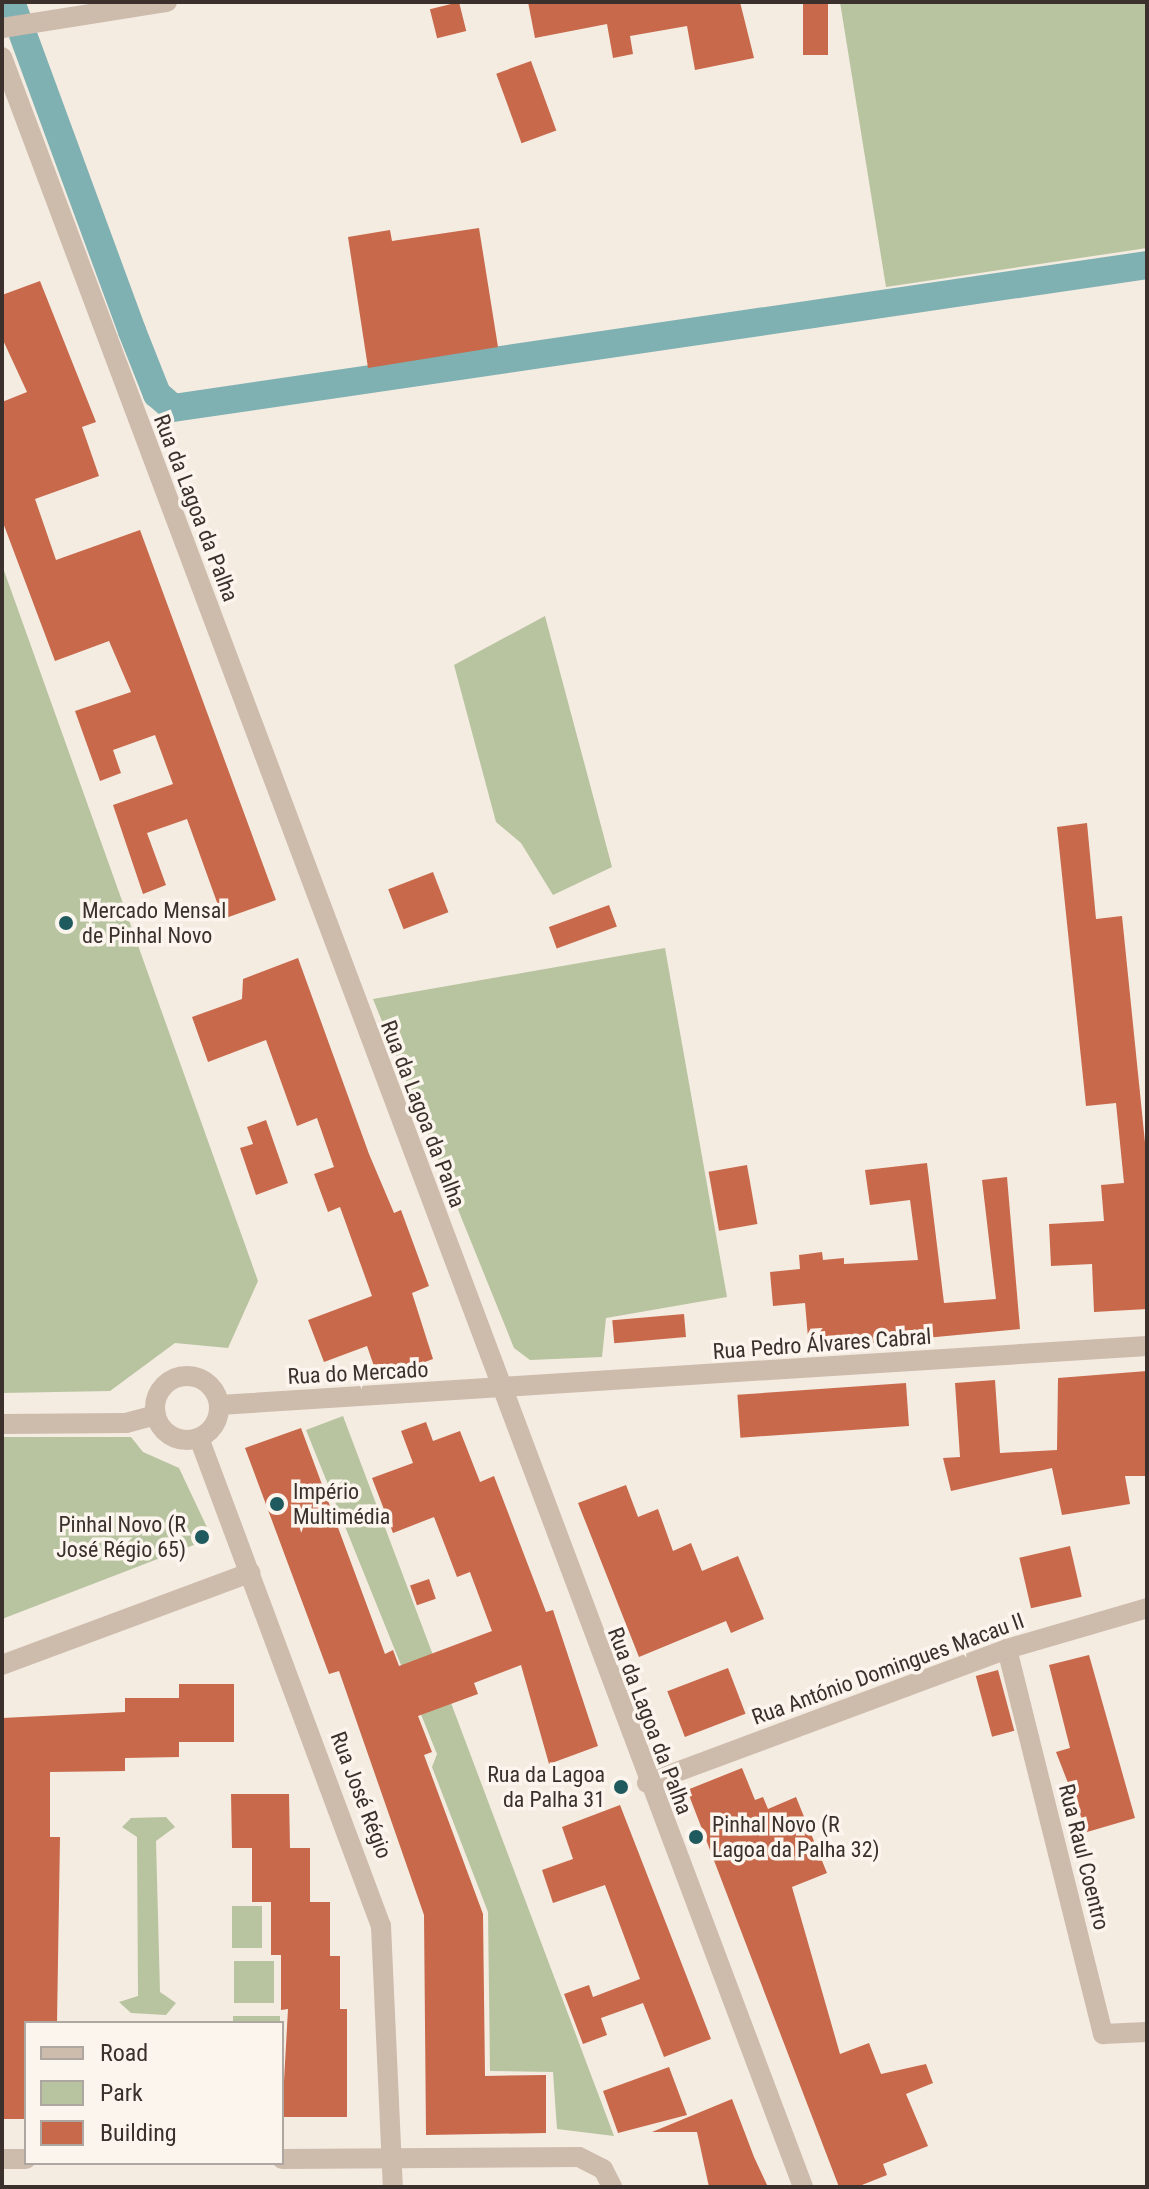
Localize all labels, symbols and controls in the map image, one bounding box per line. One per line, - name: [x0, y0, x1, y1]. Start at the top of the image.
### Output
- street label: Rua da Lagoa da Palha: [148, 411, 244, 605]
- place label: Mercado Mensal de Pinhal Novo: [82, 897, 226, 948]
- marker: Mercado Mensal de Pinhal Novo: [57, 914, 75, 932]
- street label: Rua da Lagoa da Palha: [375, 1017, 471, 1211]
- street label: Rua Pedro Álvares Cabral: [712, 1323, 932, 1365]
- street label: Rua do Mercado: [287, 1356, 429, 1390]
- place label: Império Multimédia: [293, 1478, 390, 1530]
- marker: Império Multimédia: [268, 1495, 286, 1513]
- place label: Pinhal Novo (R José Régio 65): [56, 1511, 186, 1562]
- marker: Pinhal Novo (R José Régio 65): [193, 1528, 211, 1546]
- street label: Rua António Domingues Macau II: [748, 1607, 1028, 1731]
- street label: Rua da Lagoa da Palha: [602, 1624, 698, 1818]
- street label: Rua José Régio: [325, 1728, 397, 1862]
- place label: Rua da Lagoa da Palha 31: [487, 1761, 605, 1812]
- marker: Rua da Lagoa da Palha 31: [612, 1778, 630, 1796]
- street label: Rua Raul Coentro: [1053, 1781, 1115, 1933]
- place label: Pinhal Novo (R Lagoa da Palha 32): [712, 1811, 880, 1862]
- marker: Pinhal Novo (R Lagoa da Palha 32): [687, 1828, 705, 1846]
- legend: [24, 2021, 284, 2165]
- text: Road: [100, 2039, 148, 2067]
- text: Park: [100, 2079, 143, 2107]
- text: Building: [100, 2119, 177, 2147]

